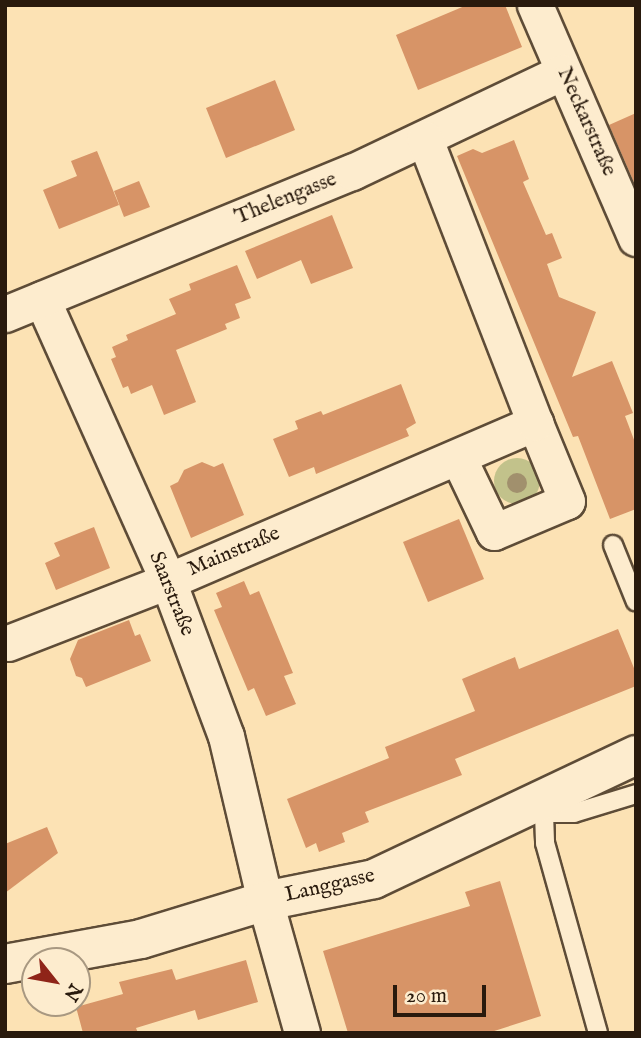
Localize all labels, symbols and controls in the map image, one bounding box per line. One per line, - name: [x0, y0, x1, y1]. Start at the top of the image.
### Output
- street label: Neckarstraße: [551, 64, 621, 180]
- street label: Thelengasse: [231, 167, 341, 231]
- street label: Mainstraße: [184, 521, 284, 583]
- street label: Saarstraße: [143, 548, 199, 640]
- street label: Langgasse: [283, 863, 377, 909]
- north arrow: [21, 947, 91, 1017]
- scale bar: [396, 972, 489, 1016]
- text: N: [58, 979, 87, 1005]
- text: 20 m: [406, 983, 447, 1010]

